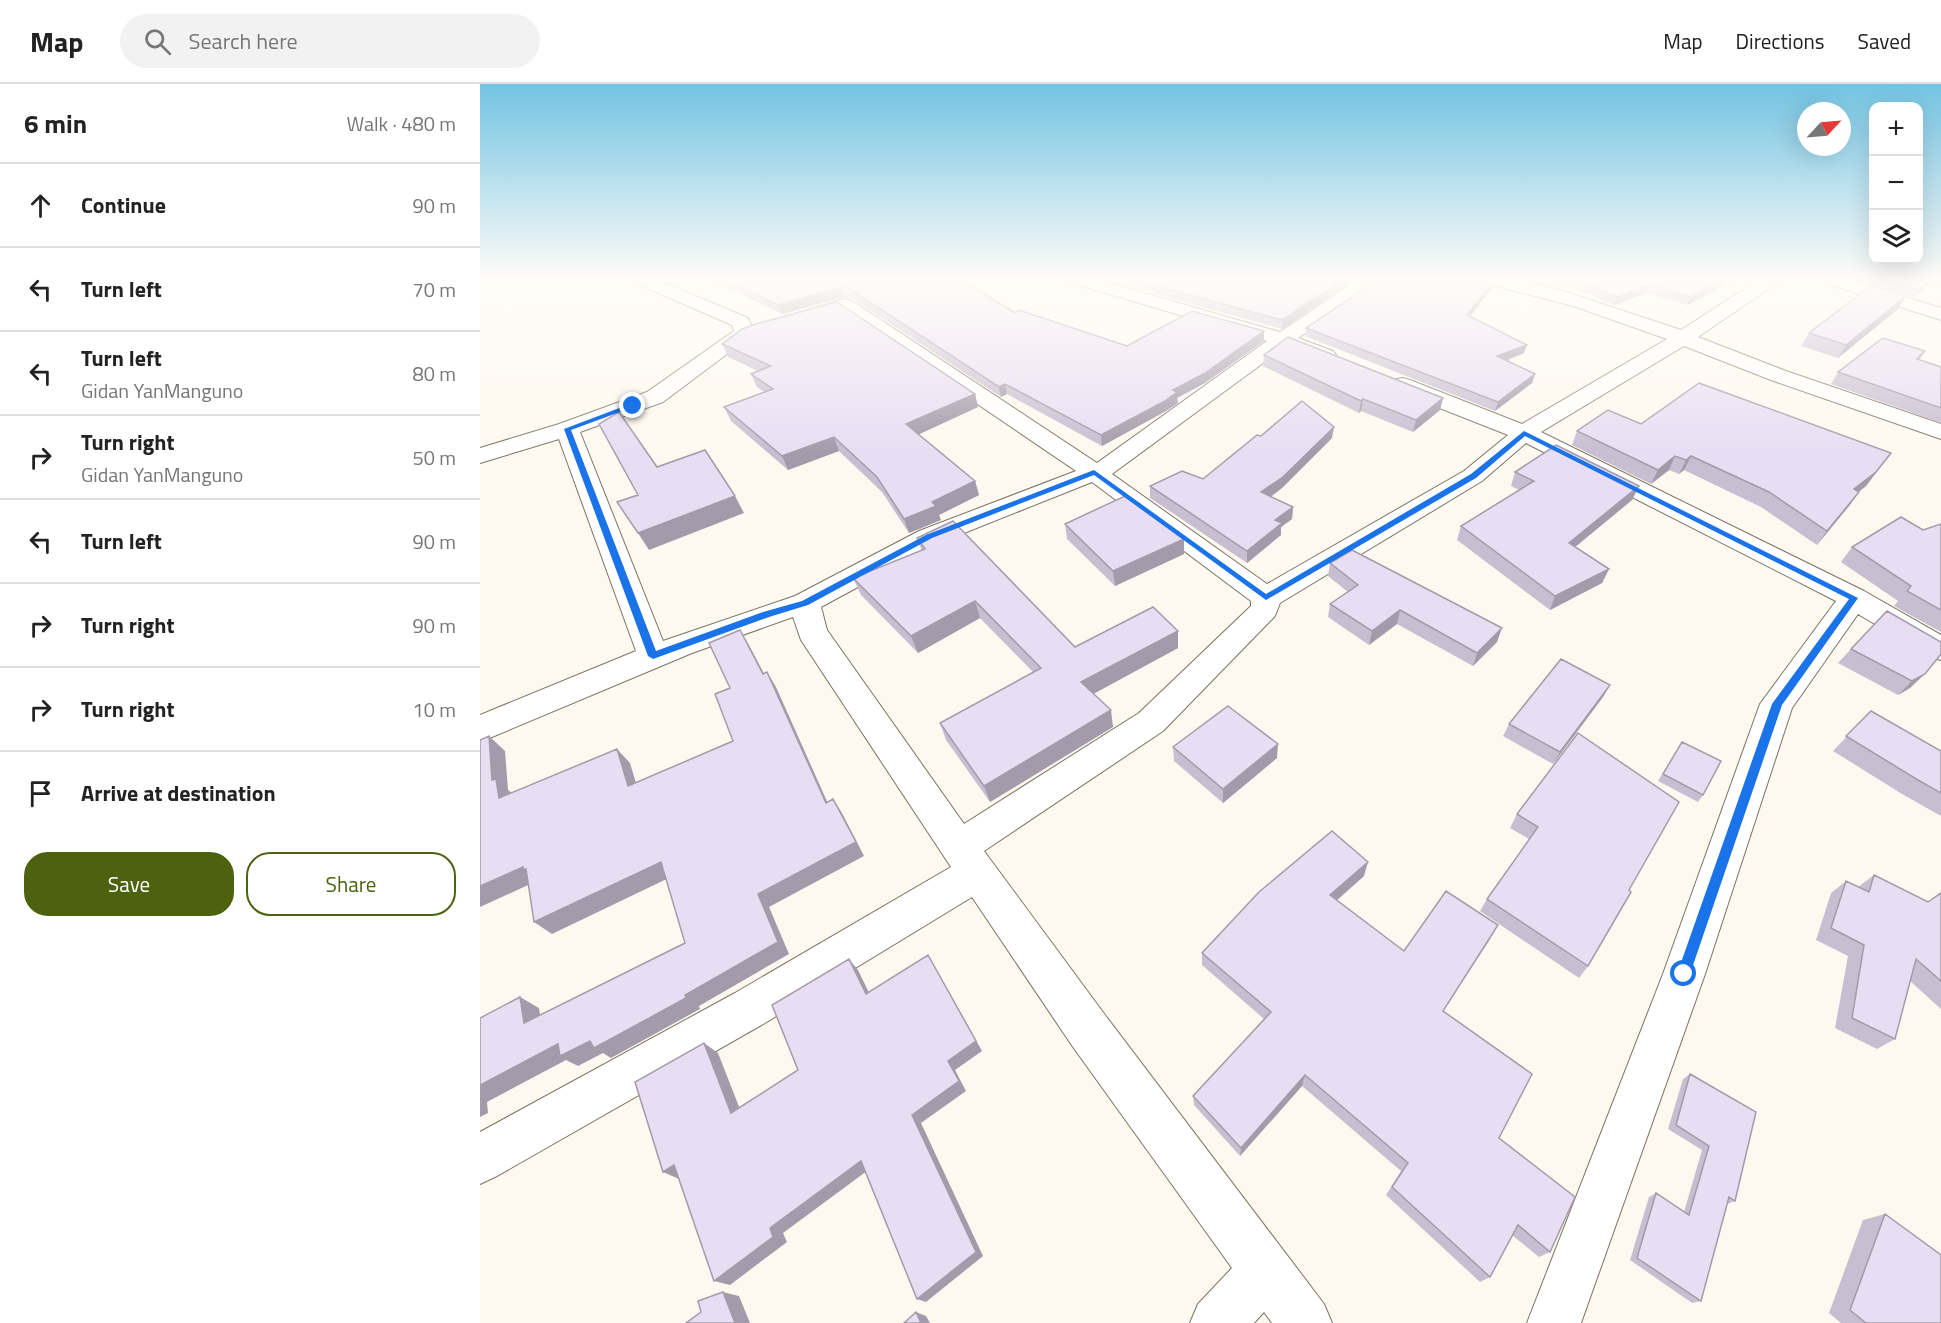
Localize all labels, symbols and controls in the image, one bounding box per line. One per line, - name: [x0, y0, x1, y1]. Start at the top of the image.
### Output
- search box: [120, 14, 540, 68]
- text: Map: [30, 20, 84, 63]
- text: Search here: [189, 24, 298, 58]
- icon: search: [141, 25, 174, 58]
- text: Map: [1663, 25, 1703, 57]
- text: Directions: [1736, 25, 1825, 57]
- text: Saved: [1858, 25, 1911, 57]
- north arrow: [1797, 102, 1851, 156]
- map controls: [1869, 102, 1923, 264]
- button: +: [1869, 102, 1923, 156]
- text: 6 min: [24, 104, 87, 143]
- text: Walk · 480 m: [347, 108, 456, 139]
- button: −: [1869, 156, 1923, 210]
- text: Continue: [81, 188, 166, 222]
- icon: ahead: [24, 189, 57, 222]
- text: 90 m: [412, 190, 456, 221]
- button: layers: [1869, 210, 1923, 264]
- text: Turn left: [81, 272, 162, 306]
- icon: left: [24, 273, 57, 306]
- text: 70 m: [412, 274, 456, 305]
- text: Turn left: [81, 341, 162, 375]
- icon: left: [24, 357, 57, 390]
- text: 80 m: [412, 358, 456, 389]
- text: Gidan YanManguno: [81, 375, 243, 406]
- route end: [619, 392, 645, 418]
- text: Turn right: [81, 425, 175, 459]
- icon: right: [24, 441, 57, 474]
- text: 50 m: [412, 442, 456, 473]
- text: Gidan YanManguno: [81, 459, 243, 490]
- text: Turn left: [81, 524, 162, 558]
- icon: left: [24, 525, 57, 558]
- text: 90 m: [412, 526, 456, 557]
- text: Turn right: [81, 608, 175, 642]
- icon: right: [24, 609, 57, 642]
- text: 90 m: [412, 610, 456, 641]
- text: Turn right: [81, 692, 175, 726]
- icon: right: [24, 693, 57, 726]
- text: 10 m: [412, 694, 456, 725]
- text: Arrive at destination: [81, 776, 276, 810]
- icon: arrive: [24, 777, 57, 810]
- button: Save: [24, 852, 234, 916]
- button: Share: [246, 852, 456, 916]
- route start: [1670, 960, 1696, 986]

